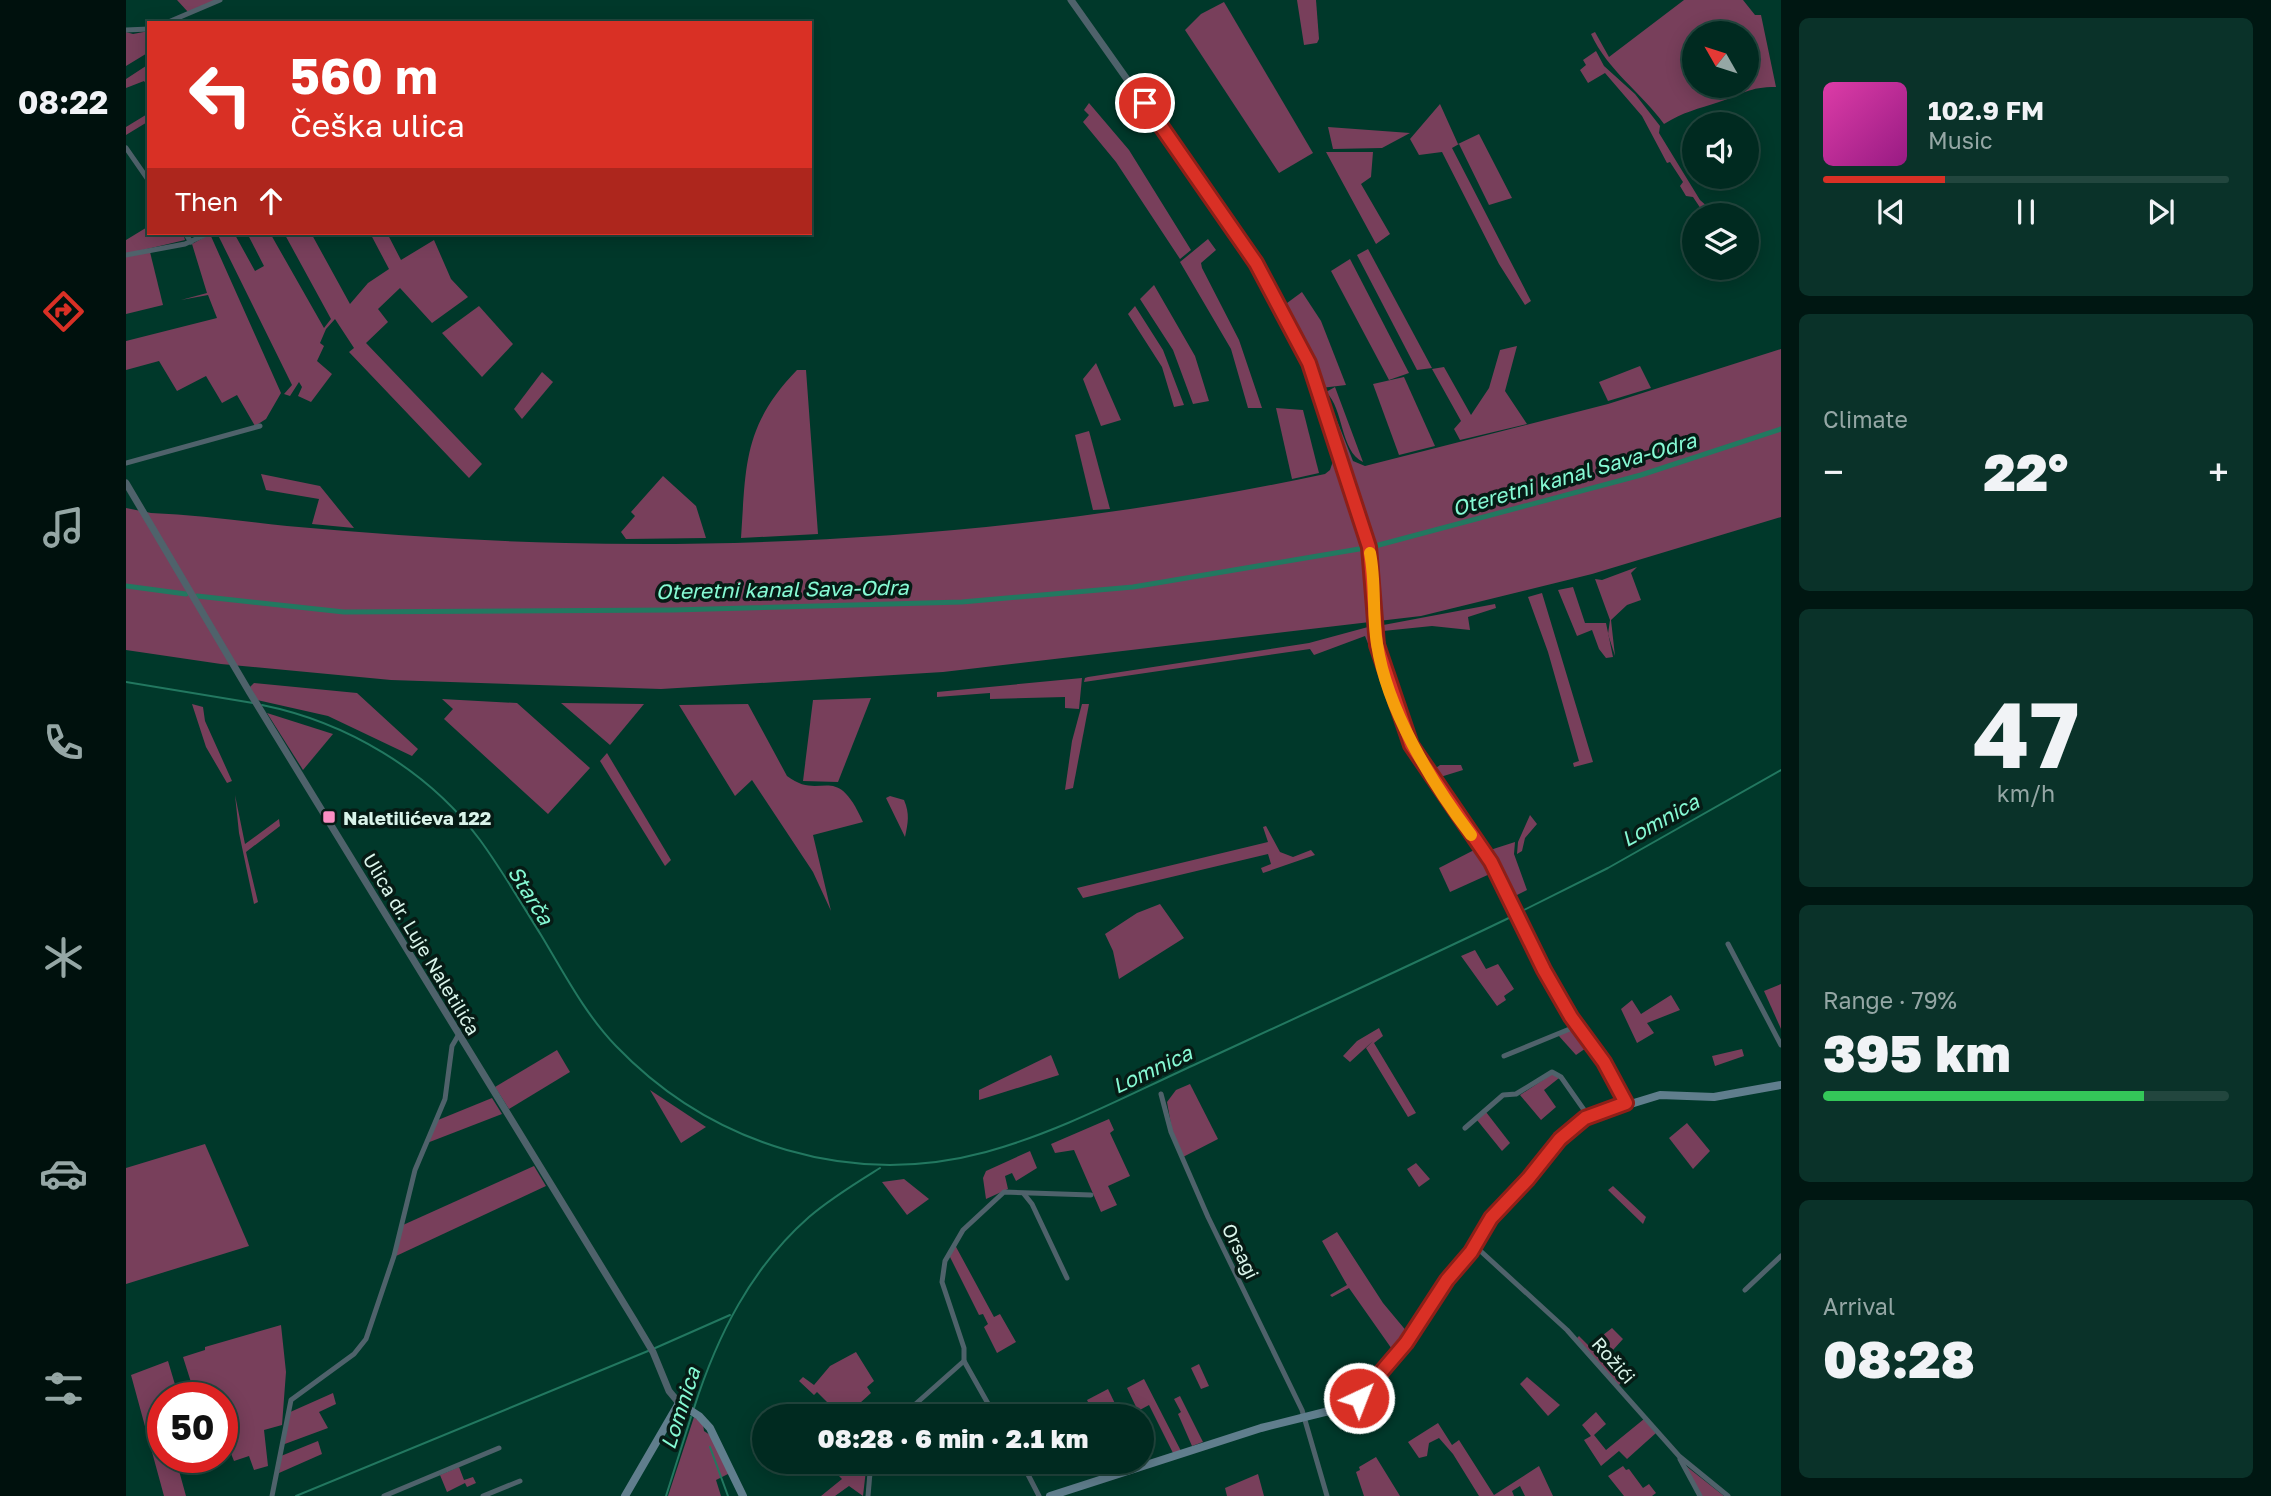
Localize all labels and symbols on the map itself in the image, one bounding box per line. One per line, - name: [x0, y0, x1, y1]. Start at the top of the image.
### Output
- north arrow: [1682, 21, 1759, 98]
- pin: [1115, 73, 1175, 133]
- water label: Oteretni kanal Sava-Odra: [1449, 426, 1700, 521]
- water label: Oteretni kanal Sava-Odra: [655, 574, 910, 604]
- water label: Lomnica: [1617, 788, 1704, 852]
- place label: Naletilićeva 122: [343, 806, 491, 829]
- marker: Naletilićeva 122: [321, 809, 337, 825]
- street label: Ulica dr. Luje Naletilića: [359, 849, 485, 1039]
- water label: Starča: [503, 861, 560, 930]
- water label: Lomnica: [1108, 1039, 1197, 1099]
- street label: Orsagi: [1218, 1219, 1264, 1283]
- street label: Rožići: [1587, 1332, 1641, 1388]
- position arrow: [1322, 1361, 1396, 1435]
- water label: Lomnica: [655, 1363, 706, 1452]
- speed limit sign: 50: [147, 1382, 238, 1473]

